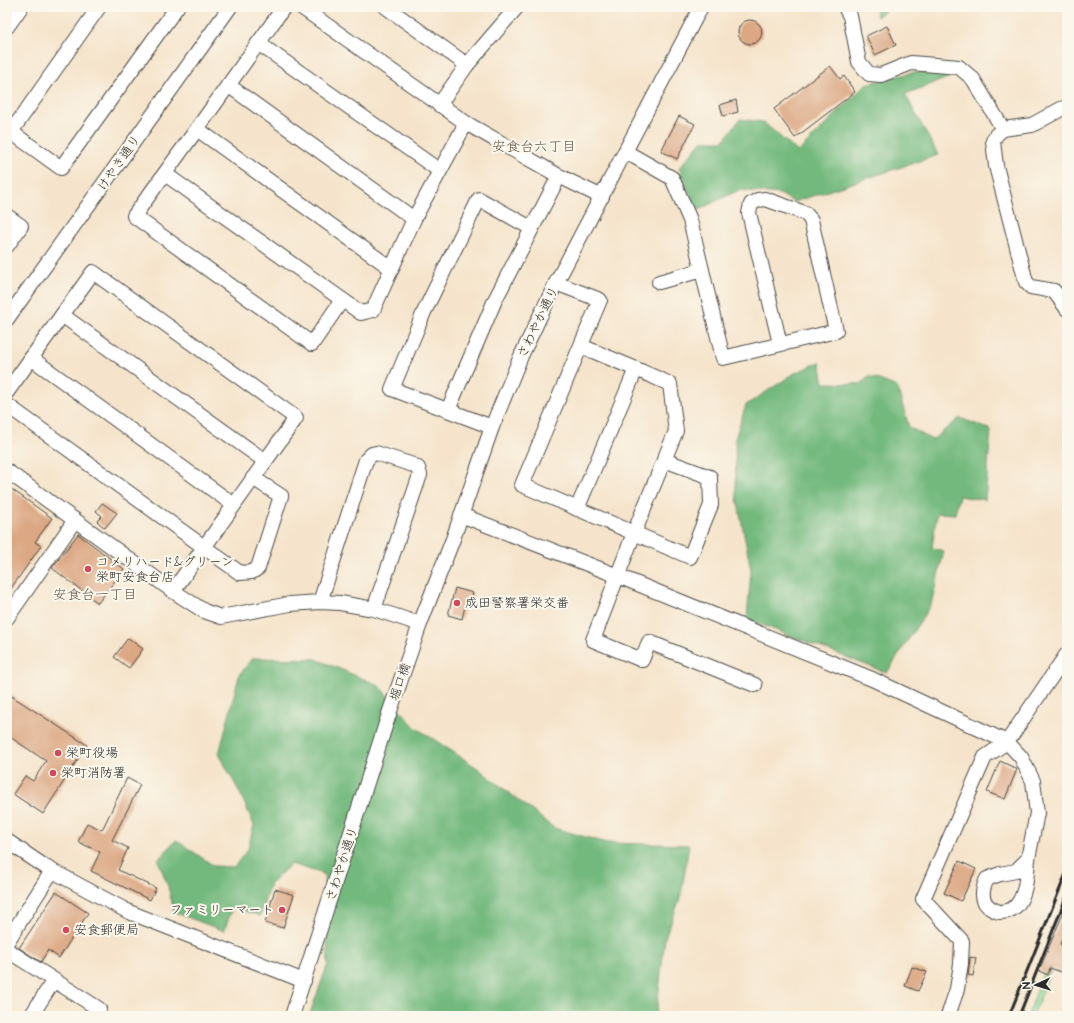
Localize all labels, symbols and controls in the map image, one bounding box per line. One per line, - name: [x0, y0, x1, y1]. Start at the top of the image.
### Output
- street label: けやき通り: [93, 131, 145, 195]
- district label: 安食台六丁目: [492, 137, 576, 157]
- street label: さわやか通り: [513, 283, 563, 361]
- place label: コメリハード&グリーン 栄町安食台店: [96, 553, 234, 586]
- marker: コメリハード&グリーン 栄町安食台店: [83, 564, 93, 574]
- district label: 安食台一丁目: [53, 585, 137, 605]
- place label: 成田警察署栄交番: [465, 594, 569, 612]
- marker: 成田警察署栄交番: [452, 598, 462, 608]
- street label: 堀口橋: [385, 661, 415, 703]
- place label: 栄町役場: [66, 744, 118, 762]
- marker: 栄町役場: [53, 748, 63, 758]
- place label: 栄町消防署: [61, 764, 126, 782]
- marker: 栄町消防署: [48, 768, 58, 778]
- street label: さわやか通り: [321, 824, 363, 904]
- place label: ファミリーマート: [170, 901, 274, 919]
- marker: ファミリーマート: [277, 905, 287, 915]
- place label: 安食郵便局: [74, 921, 139, 939]
- marker: 安食郵便局: [61, 925, 71, 935]
- north arrow: [1016, 965, 1056, 1005]
- text: N: [1019, 982, 1034, 990]

